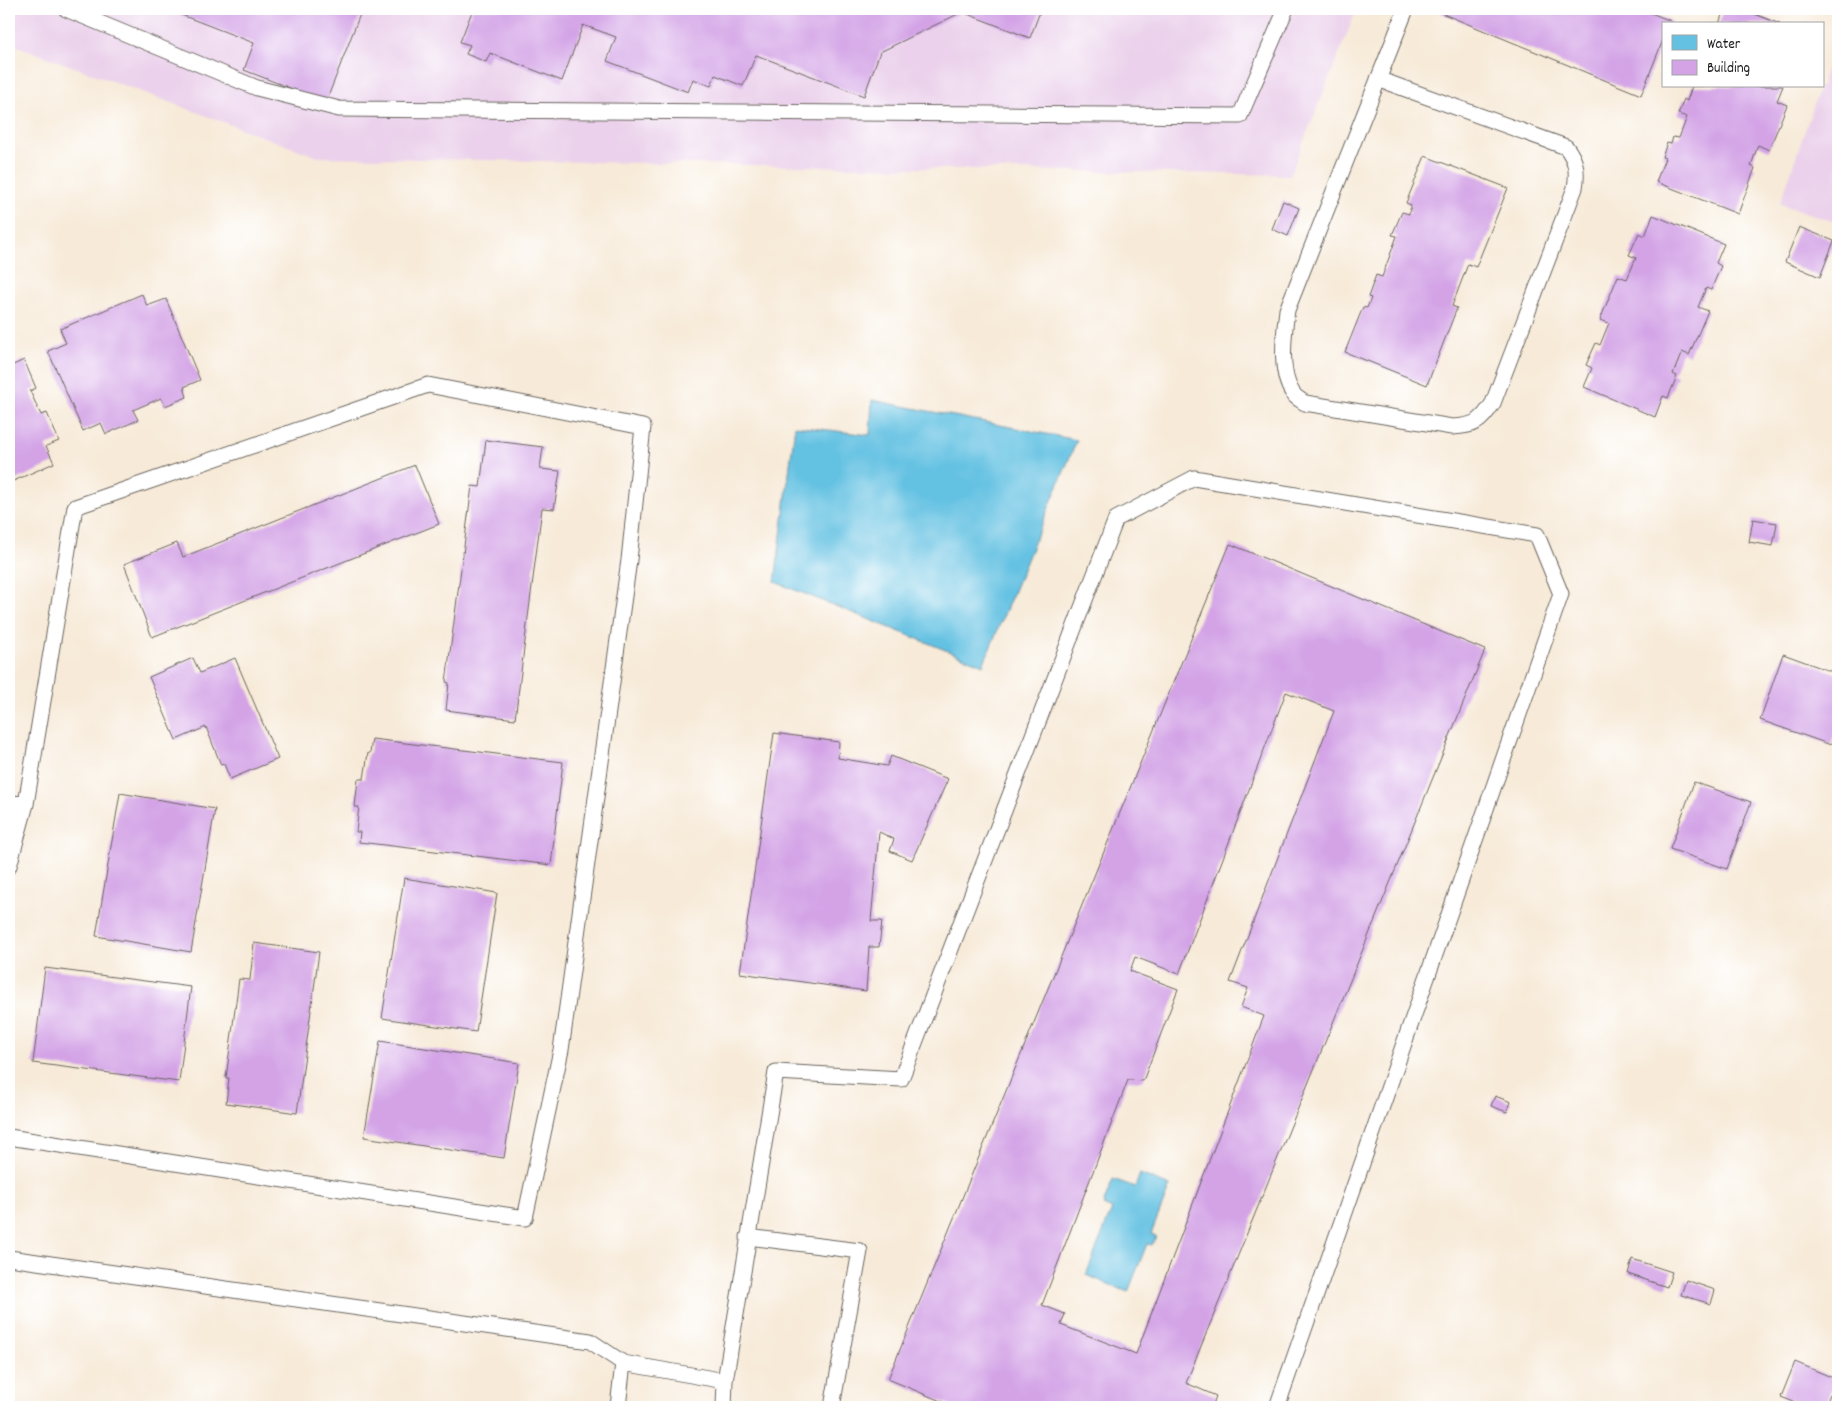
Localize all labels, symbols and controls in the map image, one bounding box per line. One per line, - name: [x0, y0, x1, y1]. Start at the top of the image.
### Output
- legend: [1662, 22, 1824, 88]
- text: Water: [1707, 34, 1741, 56]
- text: Building: [1707, 58, 1750, 80]

